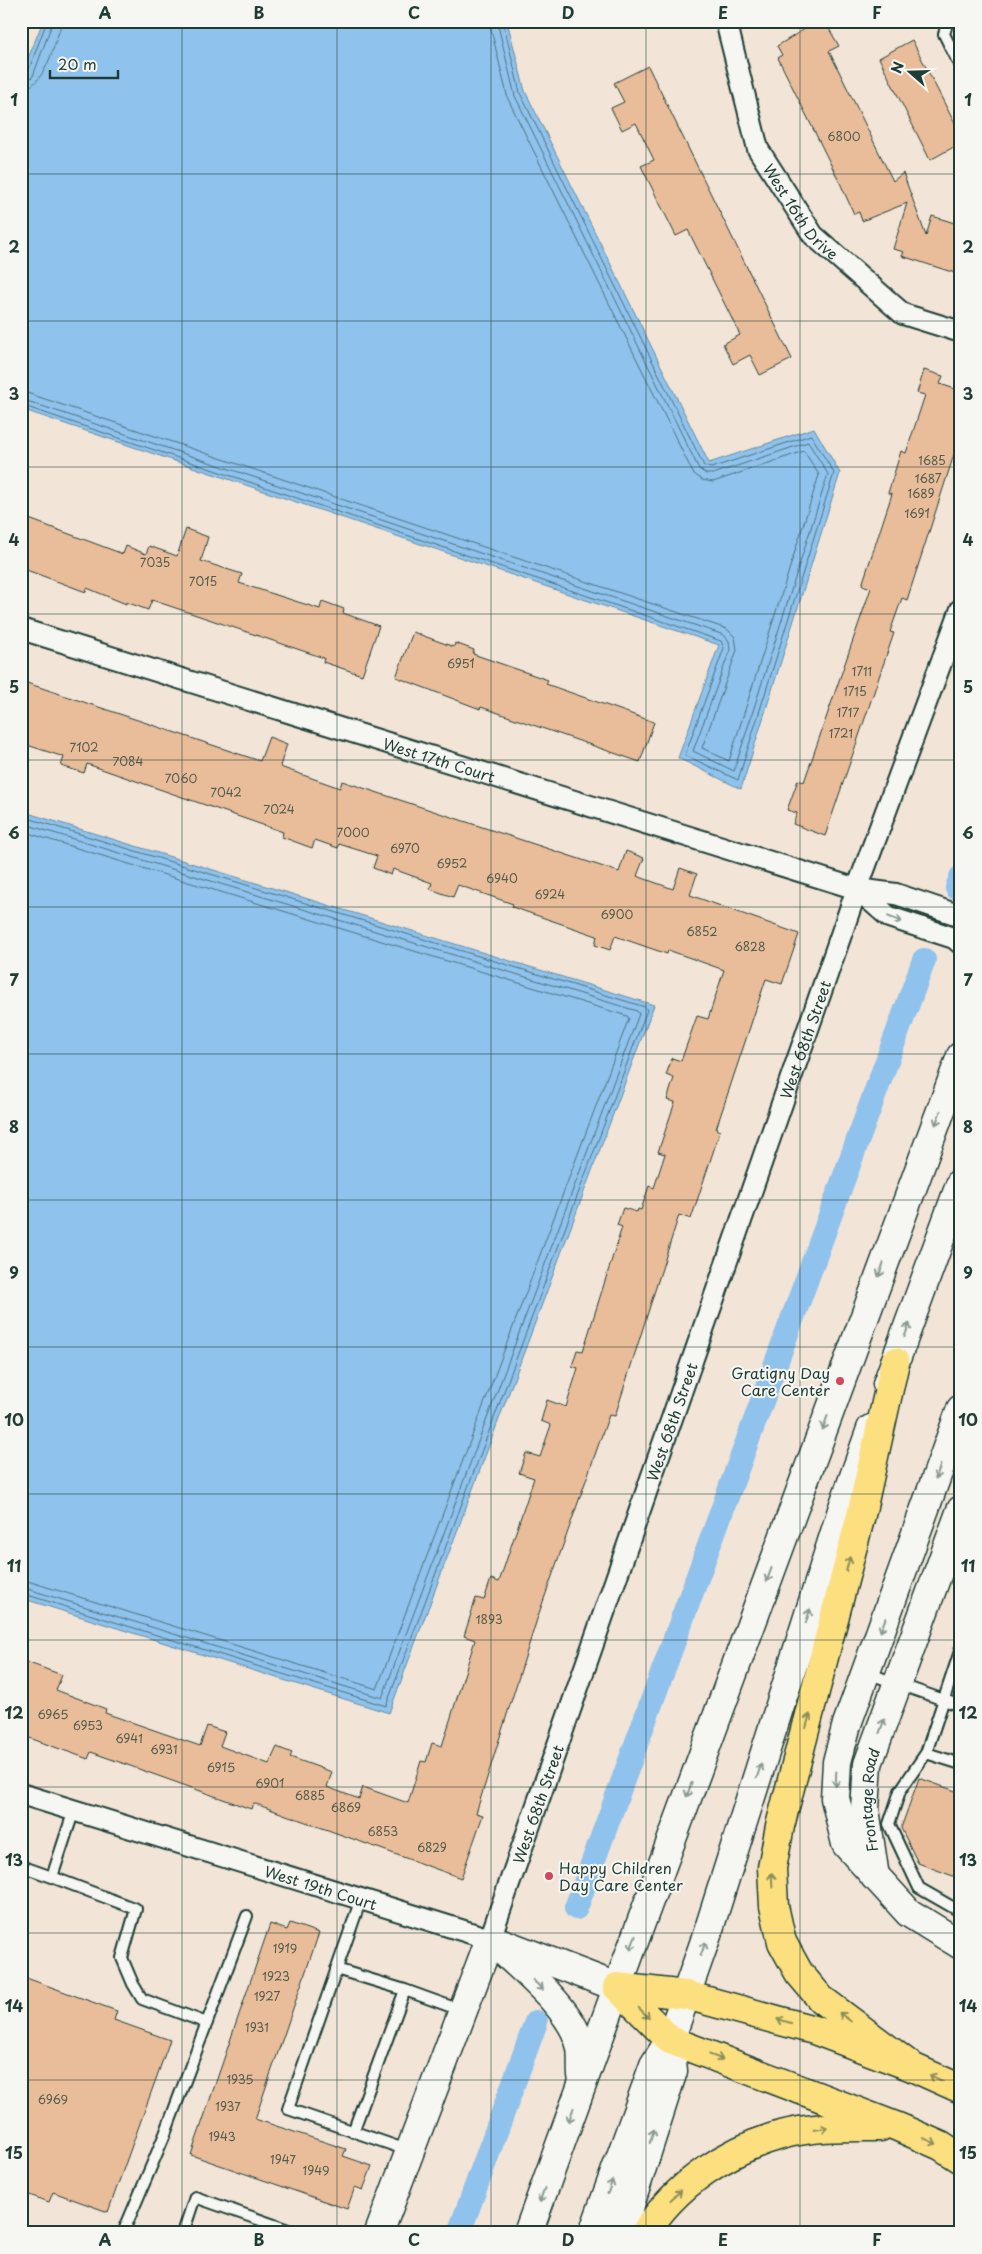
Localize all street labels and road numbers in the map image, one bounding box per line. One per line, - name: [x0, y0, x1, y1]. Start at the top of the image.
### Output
- street label: West 16th Drive: [758, 159, 844, 264]
- street label: West 17th Court: [380, 731, 498, 787]
- street label: West 68th Street: [773, 977, 836, 1102]
- street label: West 68th Street: [639, 1359, 702, 1484]
- street label: West 68th Street: [506, 1741, 569, 1866]
- street label: Frontage Road: [853, 1744, 885, 1854]
- street label: West 19th Court: [262, 1859, 380, 1915]

